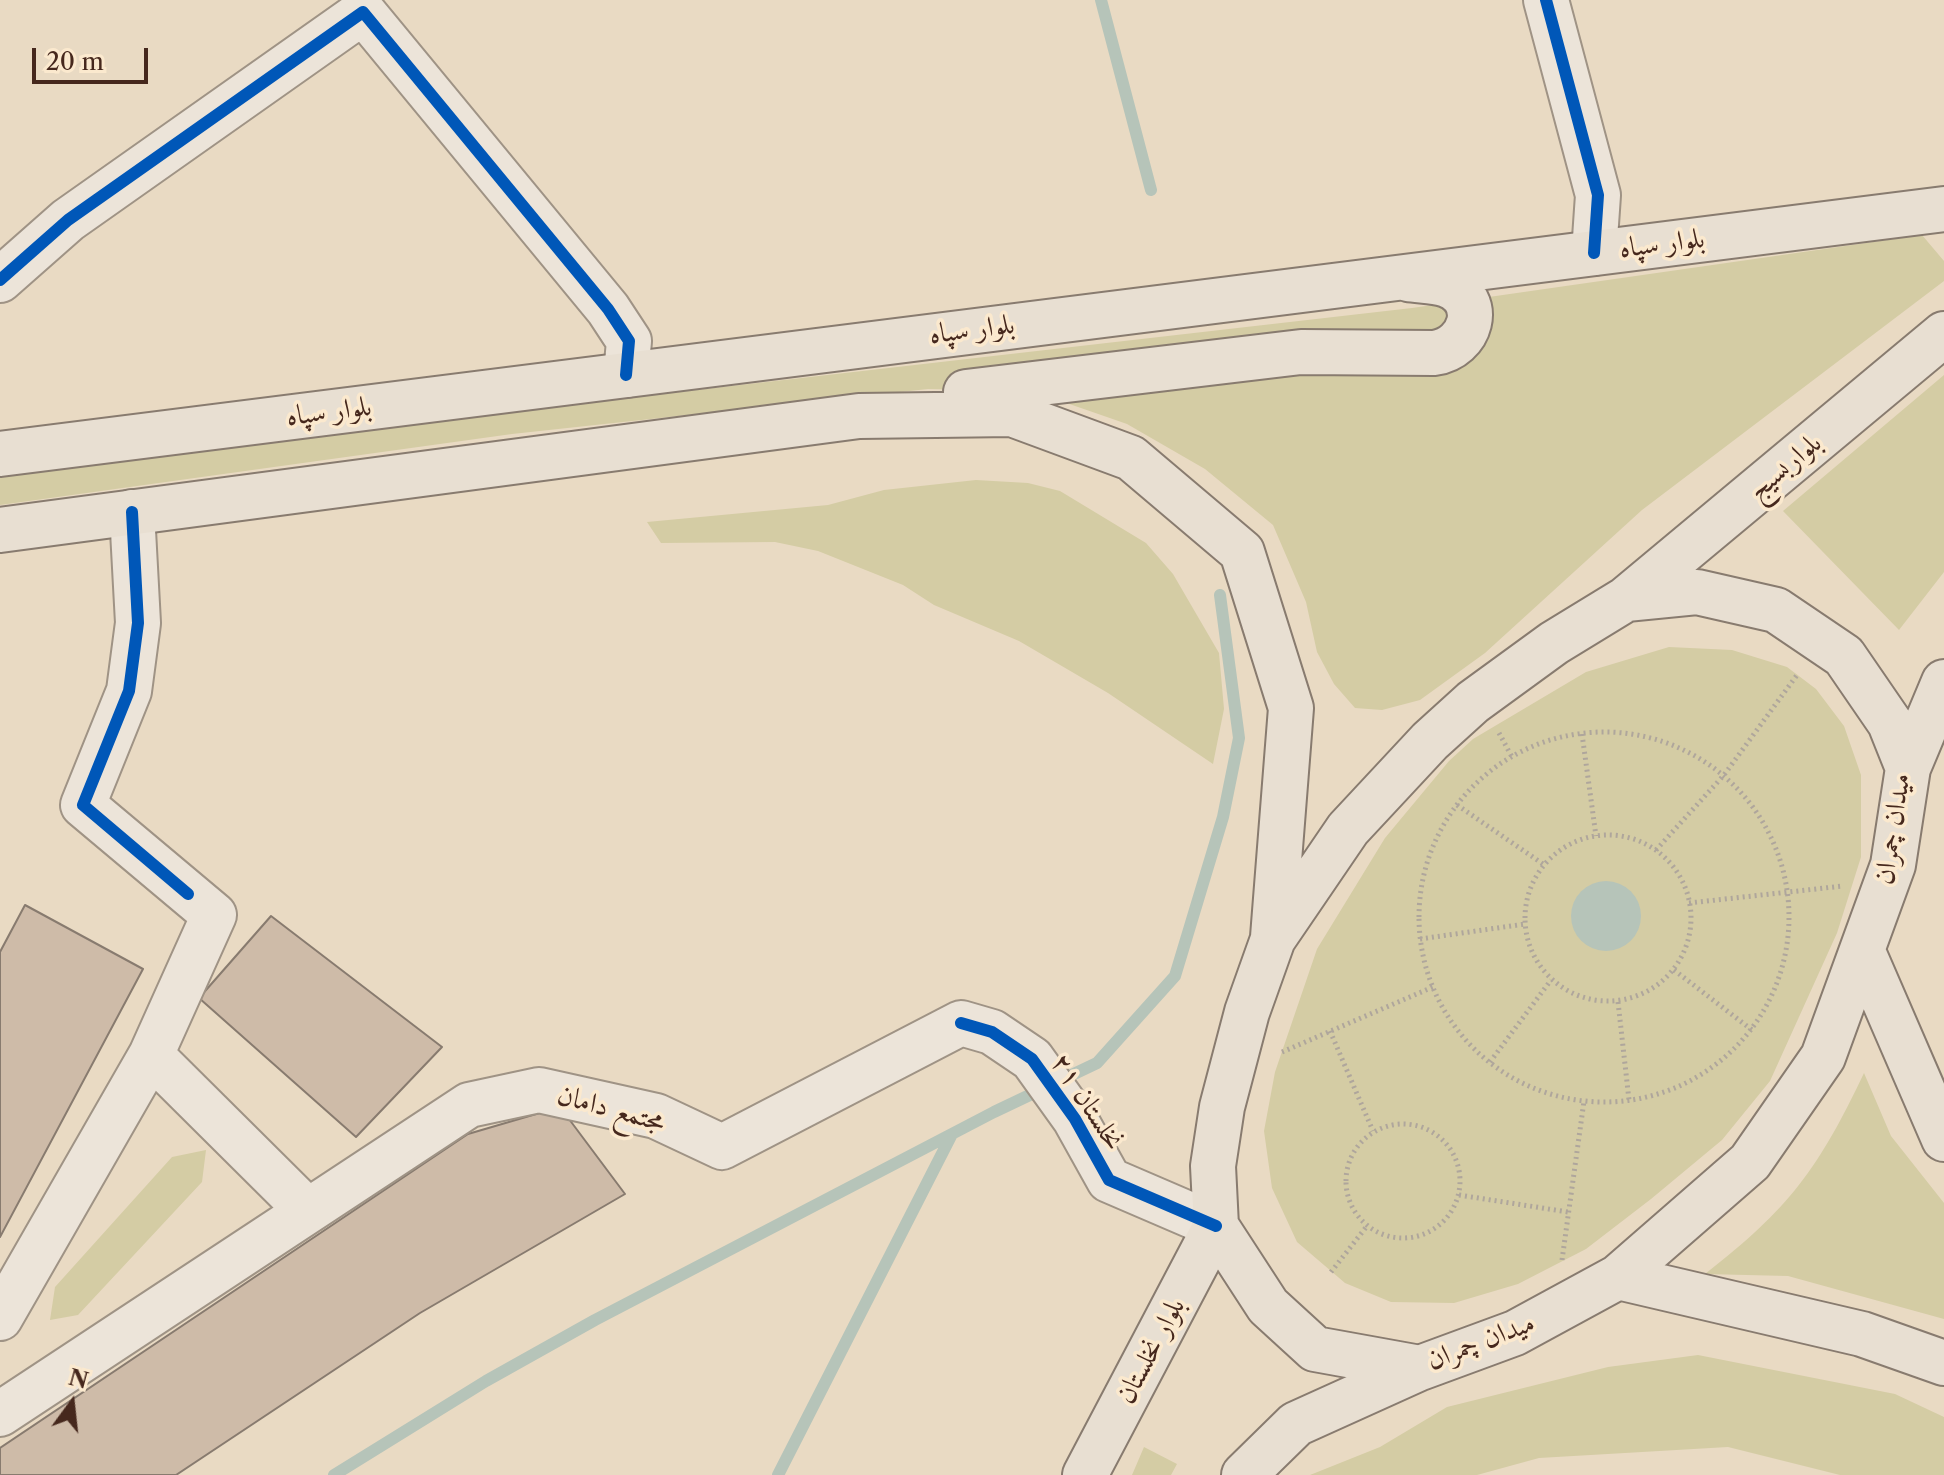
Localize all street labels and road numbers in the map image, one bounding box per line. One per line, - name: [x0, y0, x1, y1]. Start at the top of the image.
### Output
- street label: بلوار سپاه: [1617, 222, 1707, 266]
- street label: بلوار سپاه: [927, 308, 1017, 352]
- street label: بلوار سپاه: [284, 390, 374, 434]
- street label: بلواربسیج: [1741, 427, 1829, 507]
- street label: میدان چمران: [1868, 771, 1918, 887]
- street label: نخلستان ۲۱: [1043, 1047, 1131, 1157]
- street label: مجتمع دامان: [554, 1079, 668, 1139]
- street label: بلوار نخلستان: [1109, 1292, 1193, 1410]
- street label: میدان چمران: [1422, 1306, 1540, 1378]

